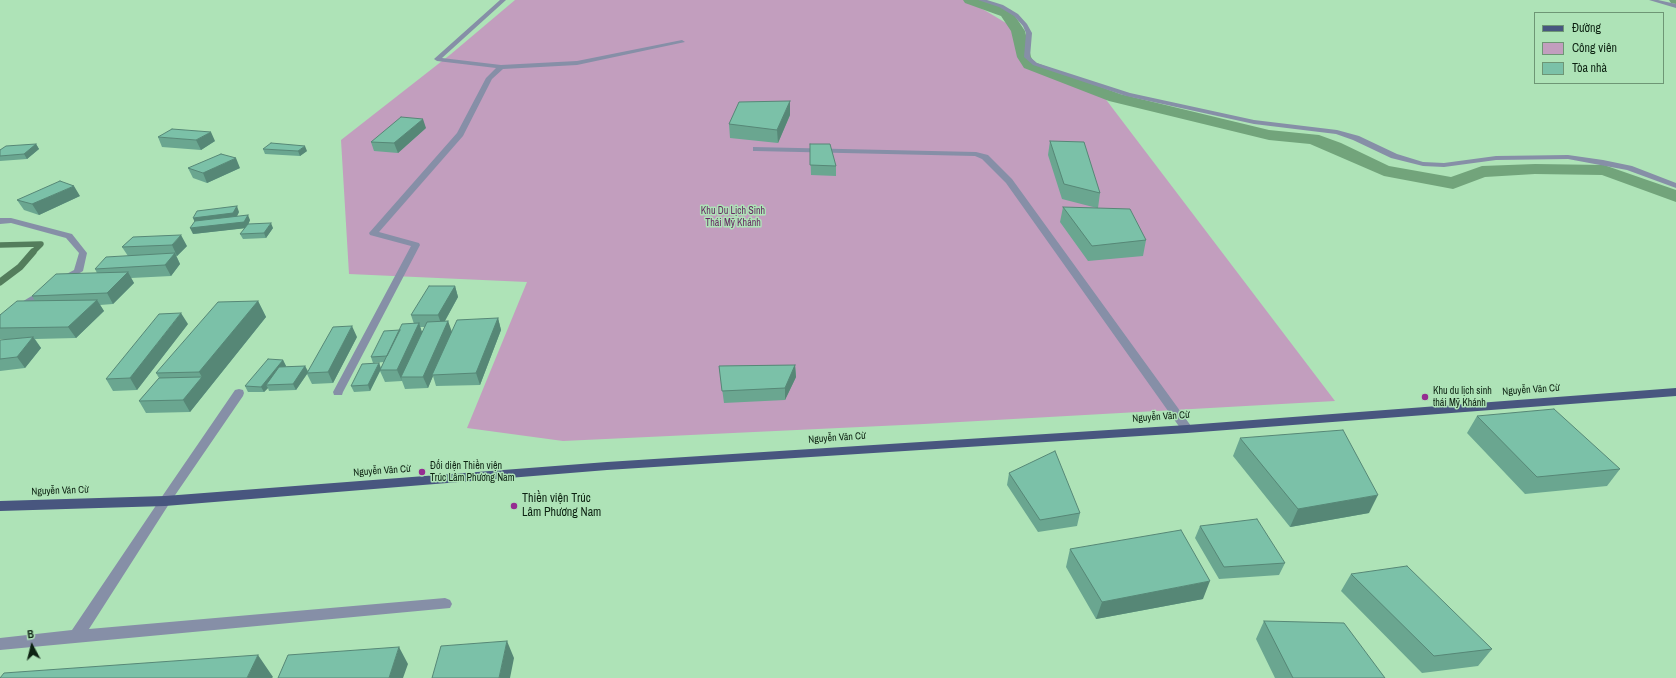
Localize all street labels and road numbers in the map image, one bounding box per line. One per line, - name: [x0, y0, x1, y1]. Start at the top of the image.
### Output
- street label: Nguyễn Văn Cừ: [1502, 382, 1560, 398]
- street label: Nguyễn Văn Cừ: [1132, 409, 1190, 425]
- street label: Nguyễn Văn Cừ: [808, 430, 866, 446]
- street label: Nguyễn Văn Cừ: [353, 463, 411, 479]
- street label: Nguyễn Văn Cừ: [31, 484, 89, 498]

